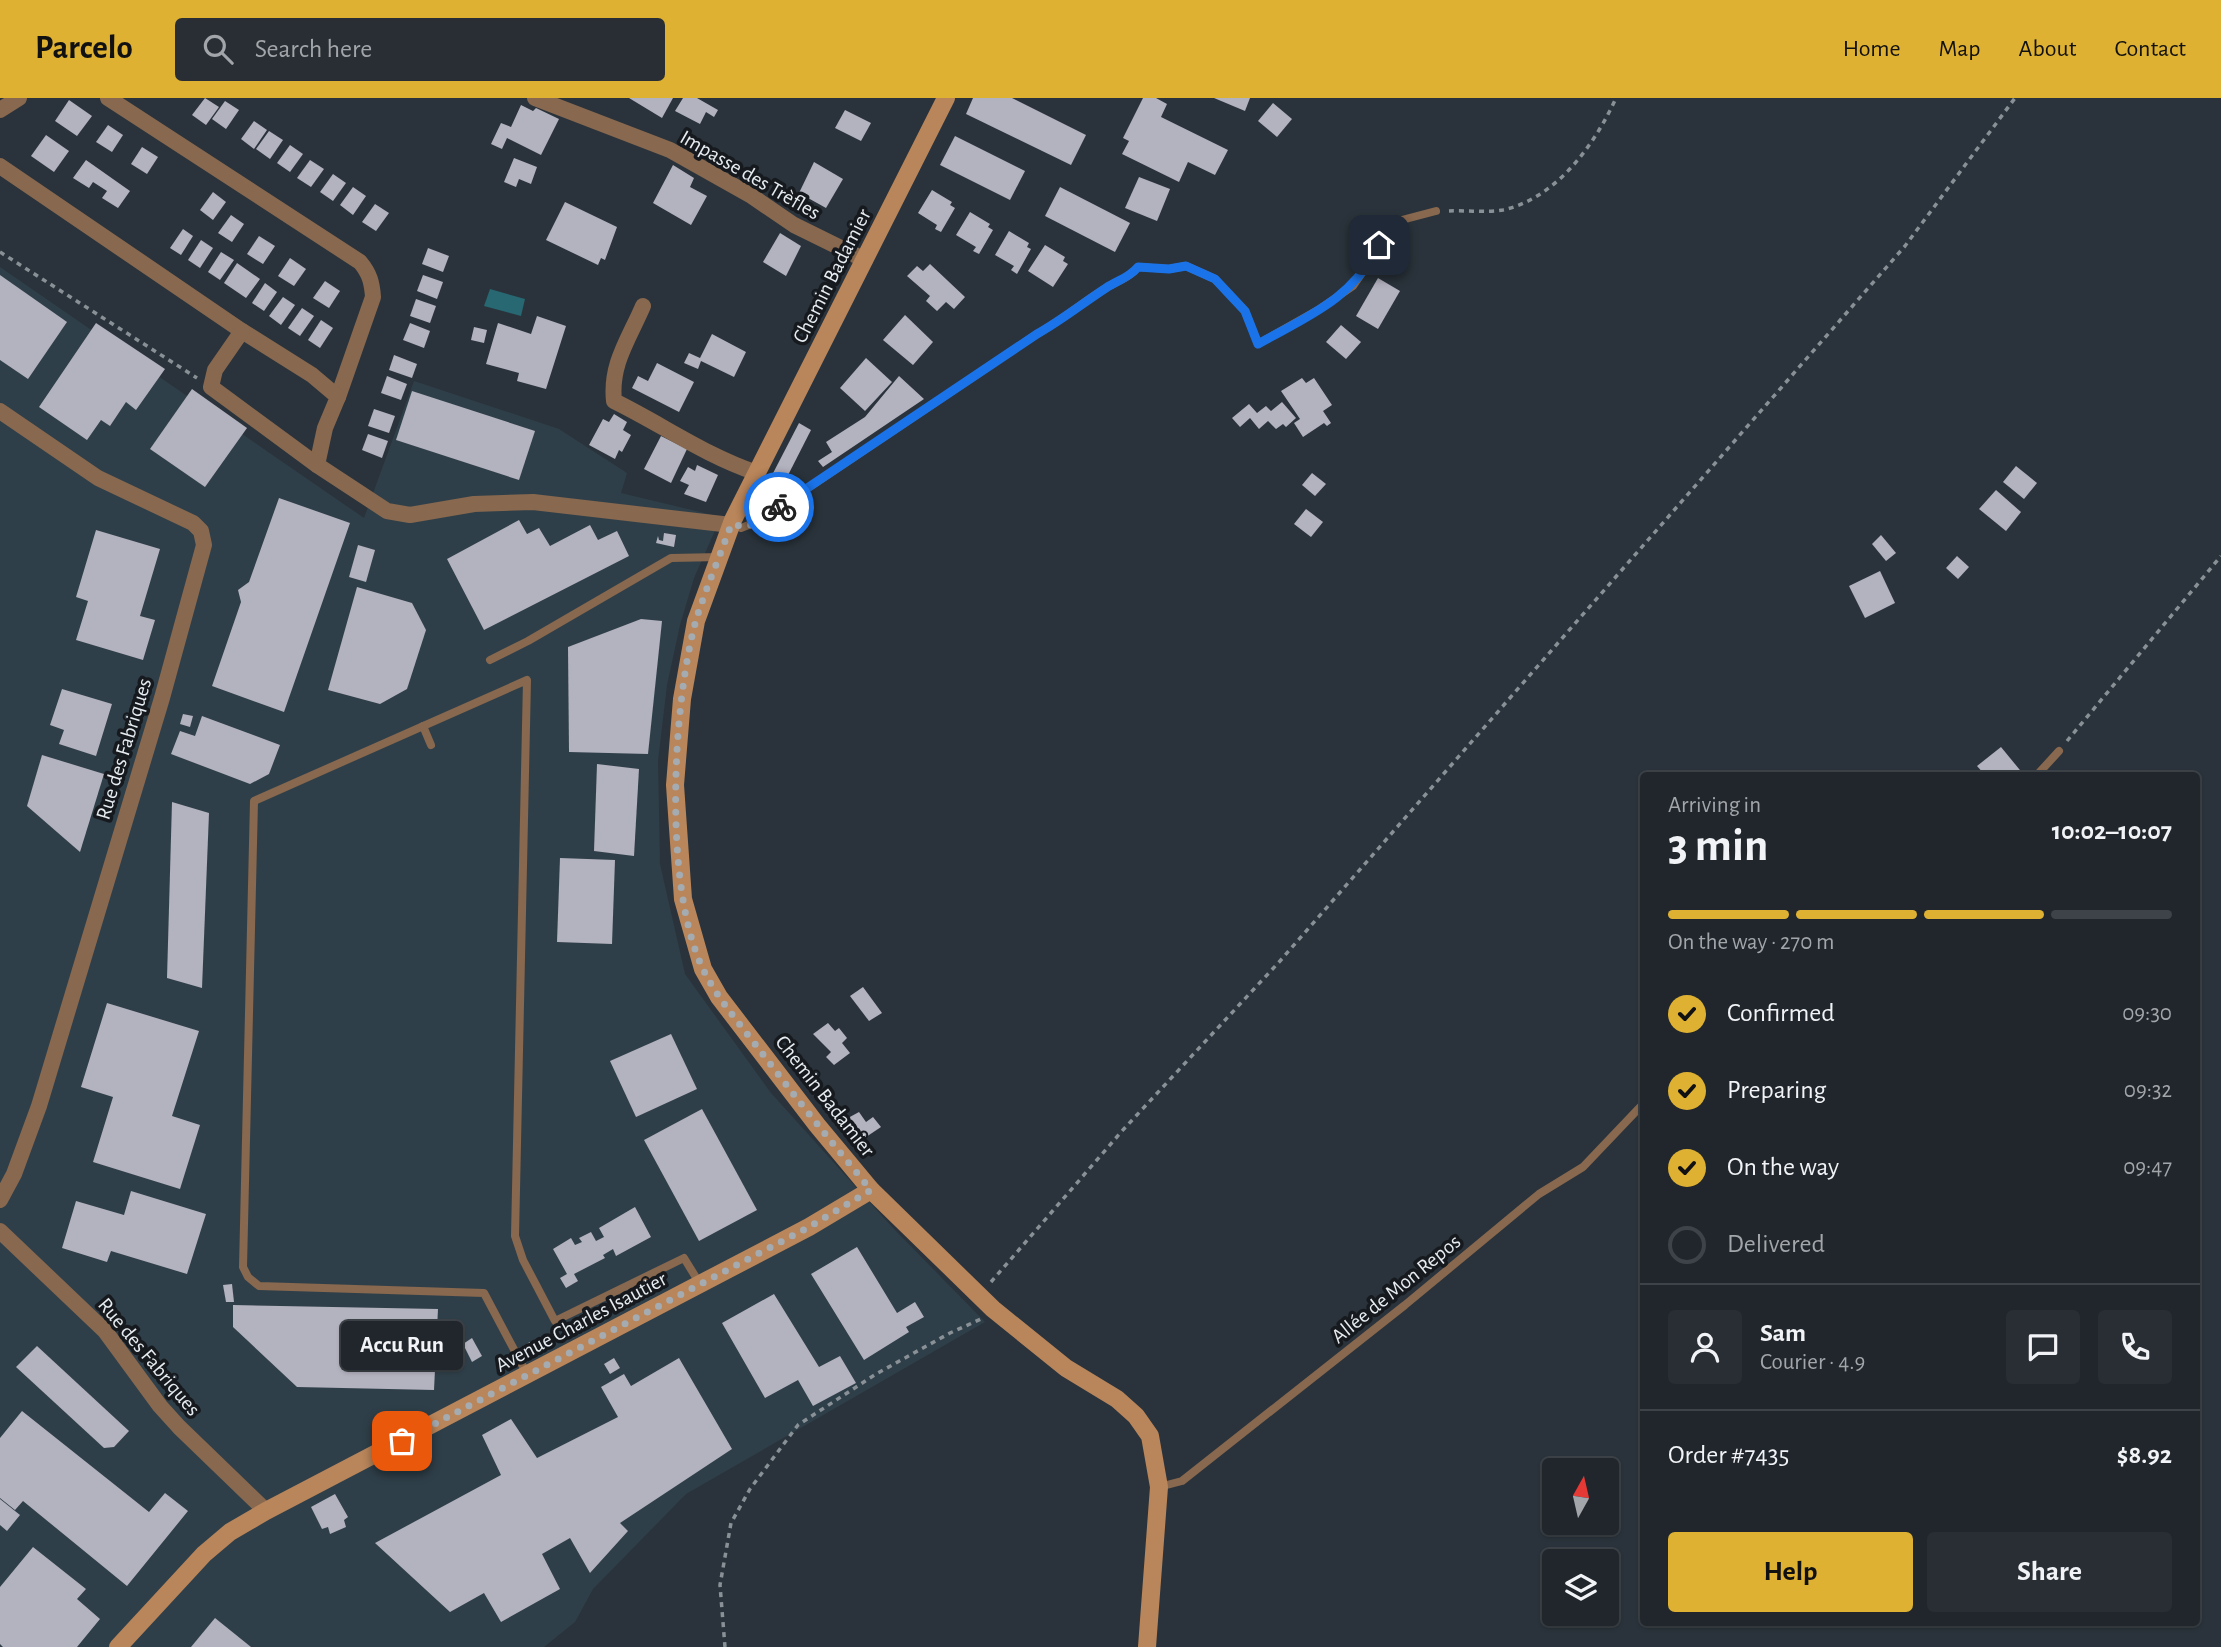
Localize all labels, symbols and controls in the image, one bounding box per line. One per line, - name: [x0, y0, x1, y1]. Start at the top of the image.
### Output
- search box: [175, 18, 665, 81]
- icon: search: [199, 30, 237, 68]
- text: Parcelo: [35, 32, 133, 65]
- text: Search here: [255, 36, 372, 62]
- text: Home: [1843, 37, 1901, 61]
- text: Map: [1939, 37, 1981, 61]
- text: About: [2019, 37, 2076, 61]
- text: Contact: [2114, 37, 2186, 61]
- street label: Impasse des Trèfles: [676, 126, 824, 224]
- street label: Chemin Badamier: [789, 205, 875, 346]
- pin: [1349, 215, 1409, 275]
- icon: home: [1360, 226, 1398, 264]
- courier: [744, 472, 814, 542]
- icon: bike: [760, 488, 798, 526]
- street label: Rue des Fabriques: [93, 676, 155, 822]
- text: Arriving in: [1668, 794, 1761, 817]
- text: 10:02–10:07: [2052, 818, 2172, 844]
- text: 3 min: [1668, 823, 1768, 869]
- text: On the way · 270 m: [1668, 931, 1835, 954]
- icon: check: [1668, 995, 1706, 1033]
- text: Confirmed: [1727, 1000, 1835, 1026]
- text: 09:30: [2122, 1002, 2172, 1025]
- street label: Chemin Badamier: [771, 1031, 879, 1161]
- icon: check: [1668, 1072, 1706, 1110]
- text: Preparing: [1727, 1077, 1826, 1103]
- text: 09:32: [2124, 1079, 2172, 1102]
- icon: check: [1668, 1149, 1706, 1187]
- text: On the way: [1727, 1154, 1839, 1180]
- text: 09:47: [2123, 1156, 2172, 1179]
- street label: Allée de Mon Repos: [1328, 1231, 1464, 1347]
- text: Delivered: [1727, 1231, 1825, 1257]
- street label: Avenue Charles Isautier: [492, 1268, 670, 1376]
- street label: Rue des Fabriques: [94, 1294, 204, 1420]
- button: person: [1668, 1310, 1742, 1384]
- button: chat: [2006, 1310, 2080, 1384]
- button: phone: [2098, 1310, 2172, 1384]
- text: Sam: [1760, 1320, 1806, 1346]
- callout: Accu Run: [341, 1322, 463, 1371]
- text: Accu Run: [360, 1334, 444, 1357]
- text: Courier · 4.9: [1760, 1351, 1865, 1374]
- pin: [372, 1411, 432, 1471]
- icon: bag: [383, 1422, 421, 1460]
- text: Order #7435: [1668, 1442, 1789, 1468]
- text: $8.92: [2117, 1442, 2172, 1468]
- north arrow: [1542, 1458, 1619, 1535]
- map controls: [1542, 1458, 1619, 1626]
- button: Help: [1668, 1532, 1913, 1612]
- button: Share: [1927, 1532, 2172, 1612]
- button: layers: [1542, 1549, 1619, 1626]

